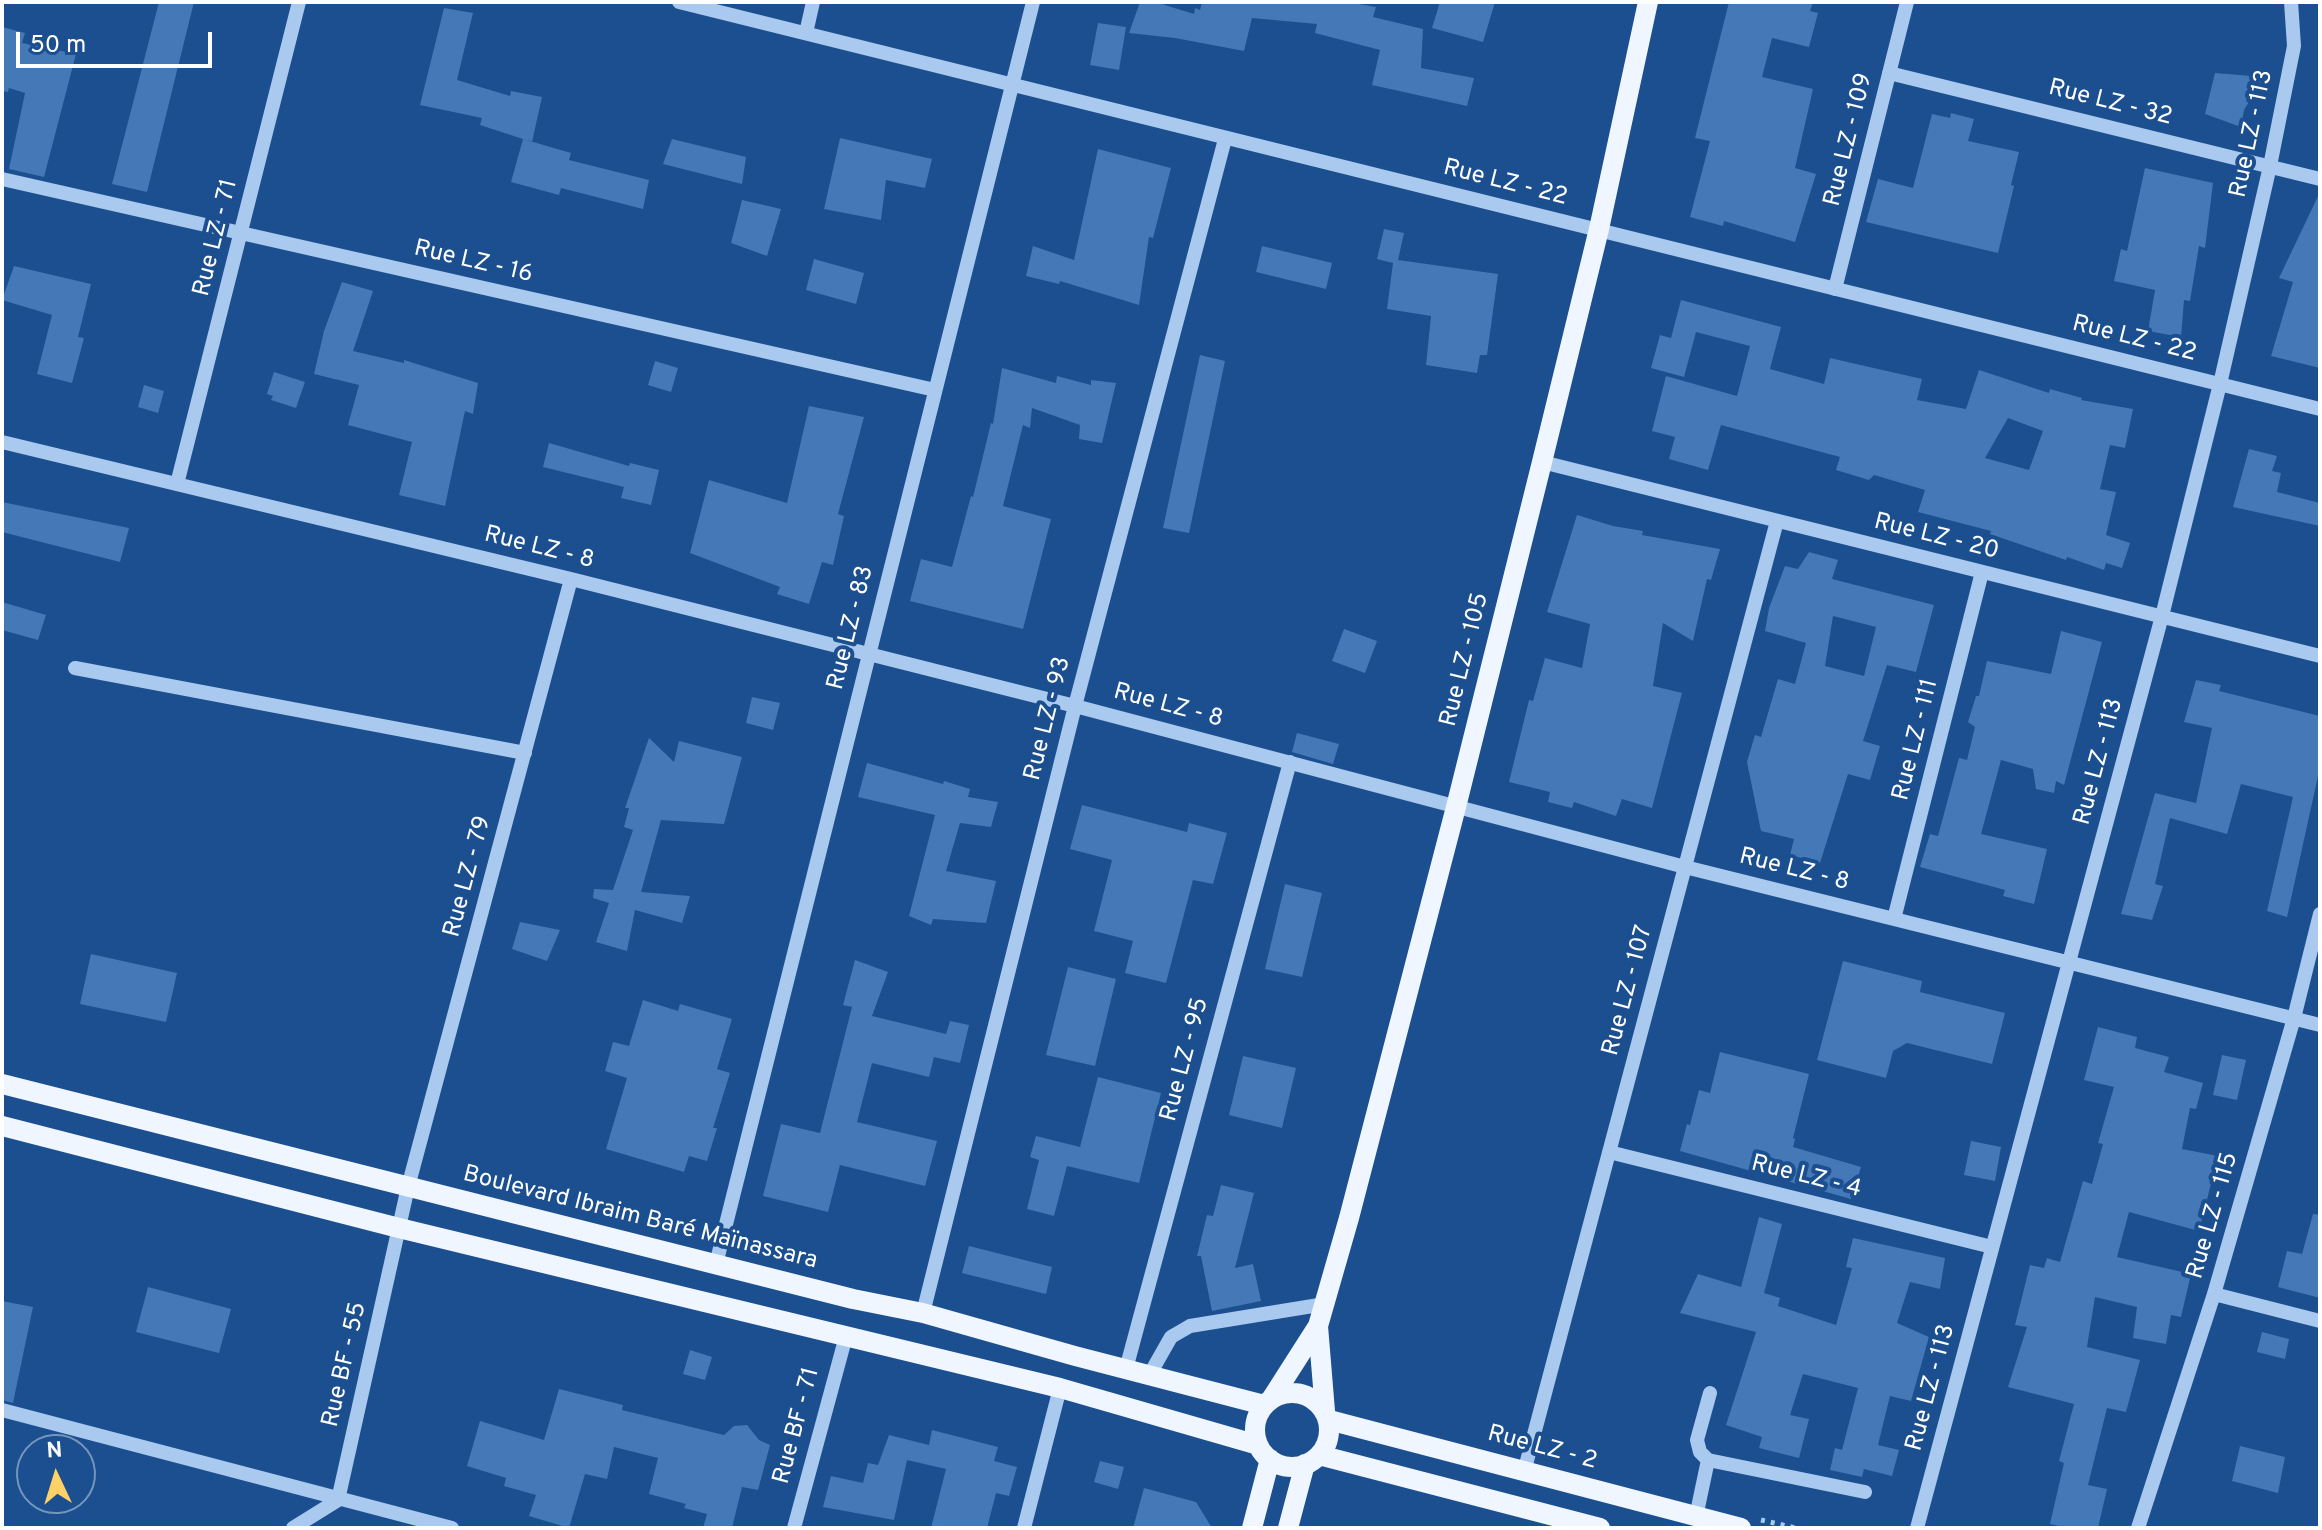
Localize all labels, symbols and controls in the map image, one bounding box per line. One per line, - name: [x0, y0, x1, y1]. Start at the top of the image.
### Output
- scale bar: [20, 16, 216, 66]
- text: 50 m: [30, 31, 86, 61]
- street label: Rue LZ - 113: [2225, 67, 2281, 201]
- street label: Rue LZ - 109: [1820, 70, 1880, 210]
- street label: Rue LZ - 32: [2045, 75, 2175, 133]
- street label: Rue LZ - 22: [1440, 155, 1570, 213]
- street label: Rue LZ - 71: [189, 177, 245, 299]
- street label: Rue LZ - 16: [411, 235, 535, 291]
- street label: Rue LZ - 22: [2069, 311, 2199, 369]
- street label: Rue LZ - 20: [1871, 509, 2001, 567]
- street label: Rue LZ - 8: [481, 521, 597, 577]
- street label: Rue LZ - 83: [823, 563, 881, 693]
- street label: Rue LZ - 105: [1435, 590, 1497, 730]
- street label: Rue LZ - 93: [1020, 654, 1078, 784]
- street label: Rue LZ - 111: [1888, 676, 1946, 804]
- street label: Rue LZ - 8: [1110, 679, 1226, 735]
- street label: Rue LZ - 113: [2069, 695, 2131, 829]
- street label: Rue LZ - 79: [439, 813, 499, 941]
- street label: Rue LZ - 8: [1736, 843, 1852, 899]
- street label: Rue LZ - 107: [1598, 923, 1660, 1059]
- street label: Rue LZ - 95: [1156, 995, 1216, 1125]
- street label: Rue LZ - 115: [2182, 1149, 2246, 1283]
- street label: Rue LZ - 4: [1748, 1150, 1864, 1206]
- street label: Boulevard Ibraim Baré Maïnassara: [460, 1161, 820, 1277]
- street label: Rue BF - 55: [318, 1300, 374, 1430]
- street label: Rue LZ - 113: [1901, 1321, 1963, 1455]
- street label: Rue BF - 71: [769, 1365, 827, 1487]
- street label: Rue LZ - 2: [1484, 1421, 1600, 1477]
- north arrow: [16, 1434, 96, 1514]
- text: N: [46, 1438, 63, 1466]

